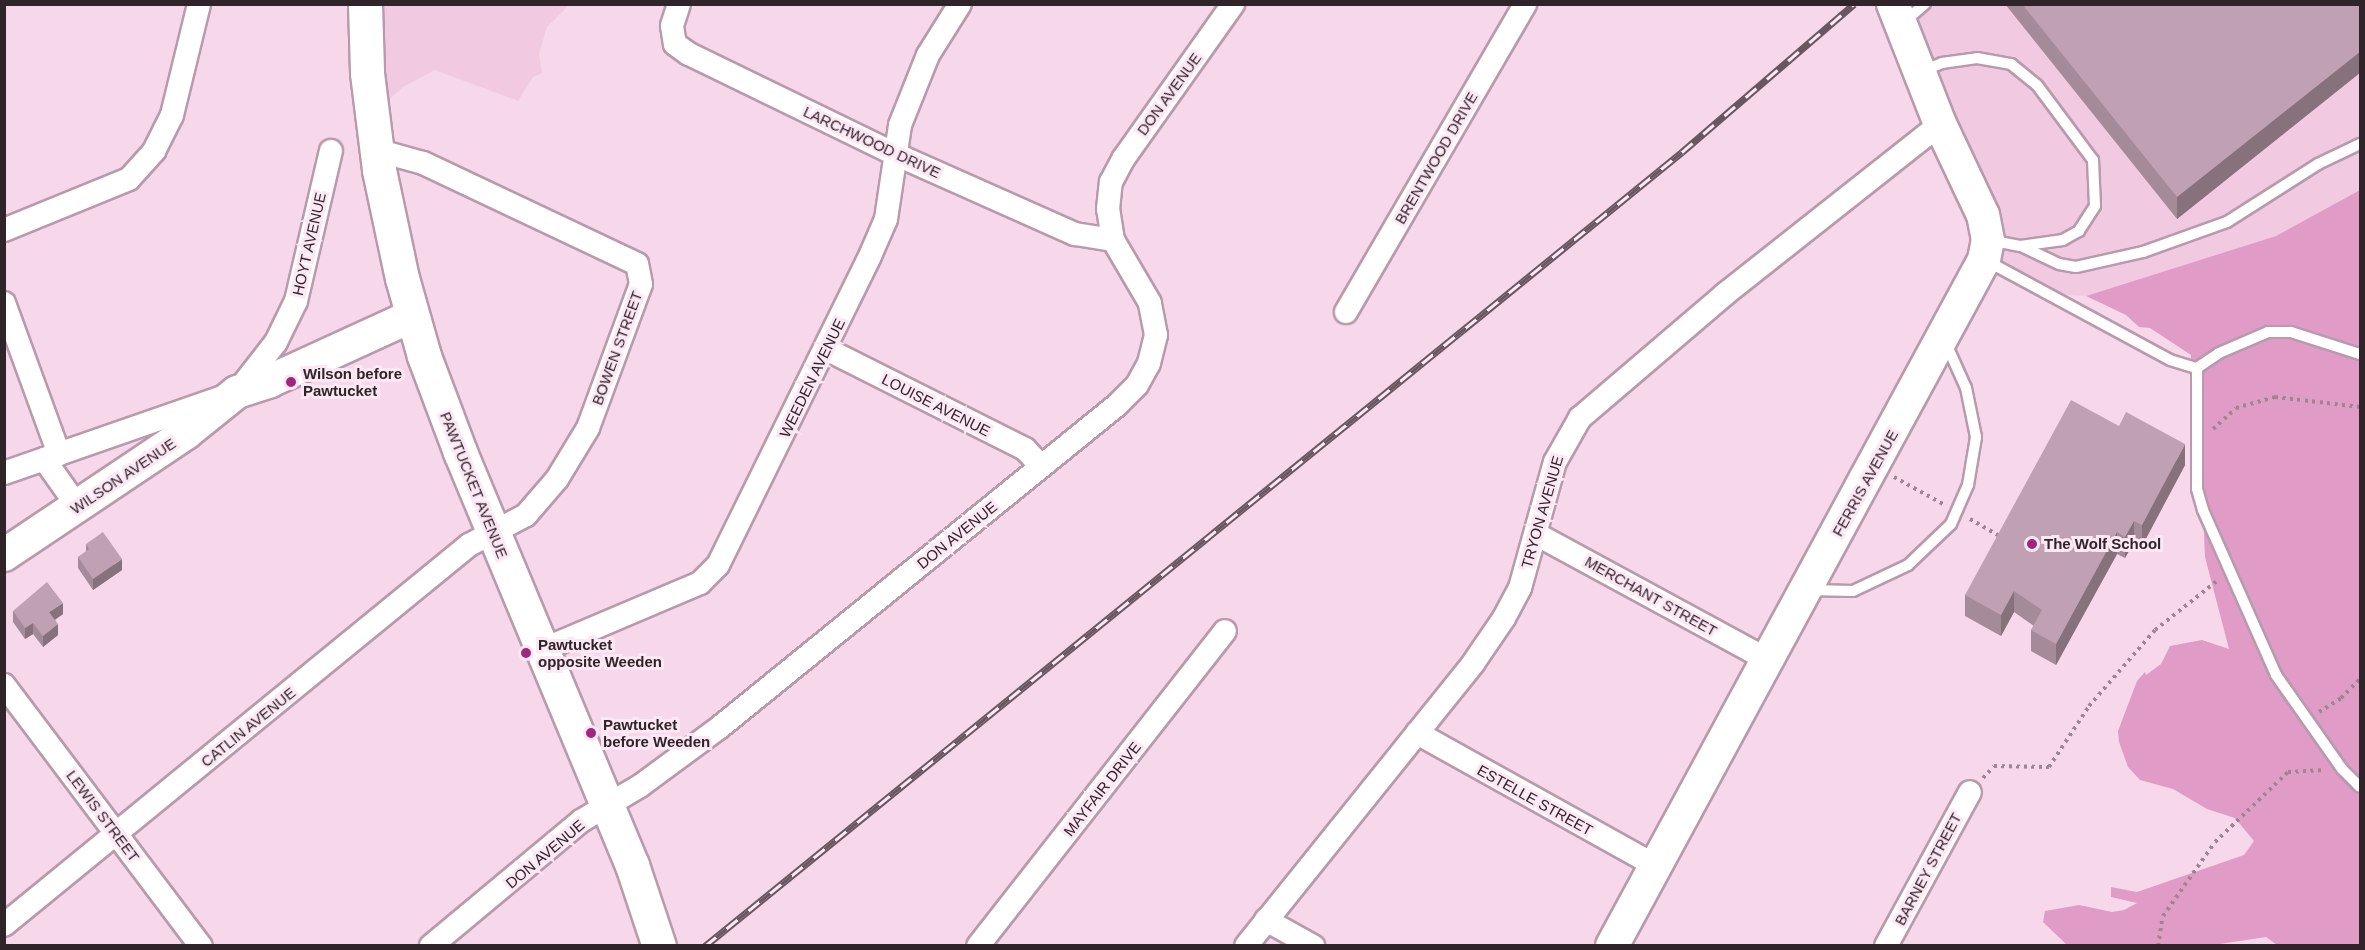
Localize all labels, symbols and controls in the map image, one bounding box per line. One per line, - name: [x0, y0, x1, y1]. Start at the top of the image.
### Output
- street label: DON AVENUE: [1133, 49, 1205, 139]
- street label: BRENTWOOD DRIVE: [1391, 89, 1481, 227]
- street label: LARCHWOOD DRIVE: [801, 102, 943, 182]
- street label: HOYT AVENUE: [288, 190, 330, 298]
- street label: BOWEN STREET: [588, 289, 646, 407]
- street label: WEEDEN AVENUE: [775, 315, 849, 441]
- place label: Wilson before Pawtucket: [303, 364, 402, 399]
- street label: LOUISE AVENUE: [879, 370, 993, 440]
- marker: Wilson before Pawtucket: [284, 375, 298, 389]
- street label: PAWTUCKET AVENUE: [436, 409, 512, 561]
- street label: FERRIS AVENUE: [1828, 426, 1902, 540]
- street label: WILSON AVENUE: [67, 434, 179, 518]
- street label: TRYON AVENUE: [1517, 453, 1567, 571]
- street label: DON AVENUE: [913, 497, 1001, 573]
- place label: The Wolf School: [2044, 535, 2161, 553]
- marker: The Wolf School: [2025, 537, 2039, 551]
- street label: MERCHANT STREET: [1582, 552, 1720, 640]
- place label: Pawtucket opposite Weeden: [538, 635, 662, 670]
- marker: Pawtucket opposite Weeden: [519, 646, 533, 660]
- street label: CATLIN AVENUE: [197, 683, 299, 771]
- place label: Pawtucket before Weeden: [603, 715, 710, 750]
- marker: Pawtucket before Weeden: [584, 726, 598, 740]
- street label: MAYFAIR DRIVE: [1060, 738, 1144, 840]
- street label: ESTELLE STREET: [1474, 761, 1596, 839]
- street label: LEWIS STREET: [63, 767, 143, 865]
- street label: BARNEY STREET: [1891, 810, 1965, 928]
- street label: DON AVENUE: [502, 816, 588, 892]

